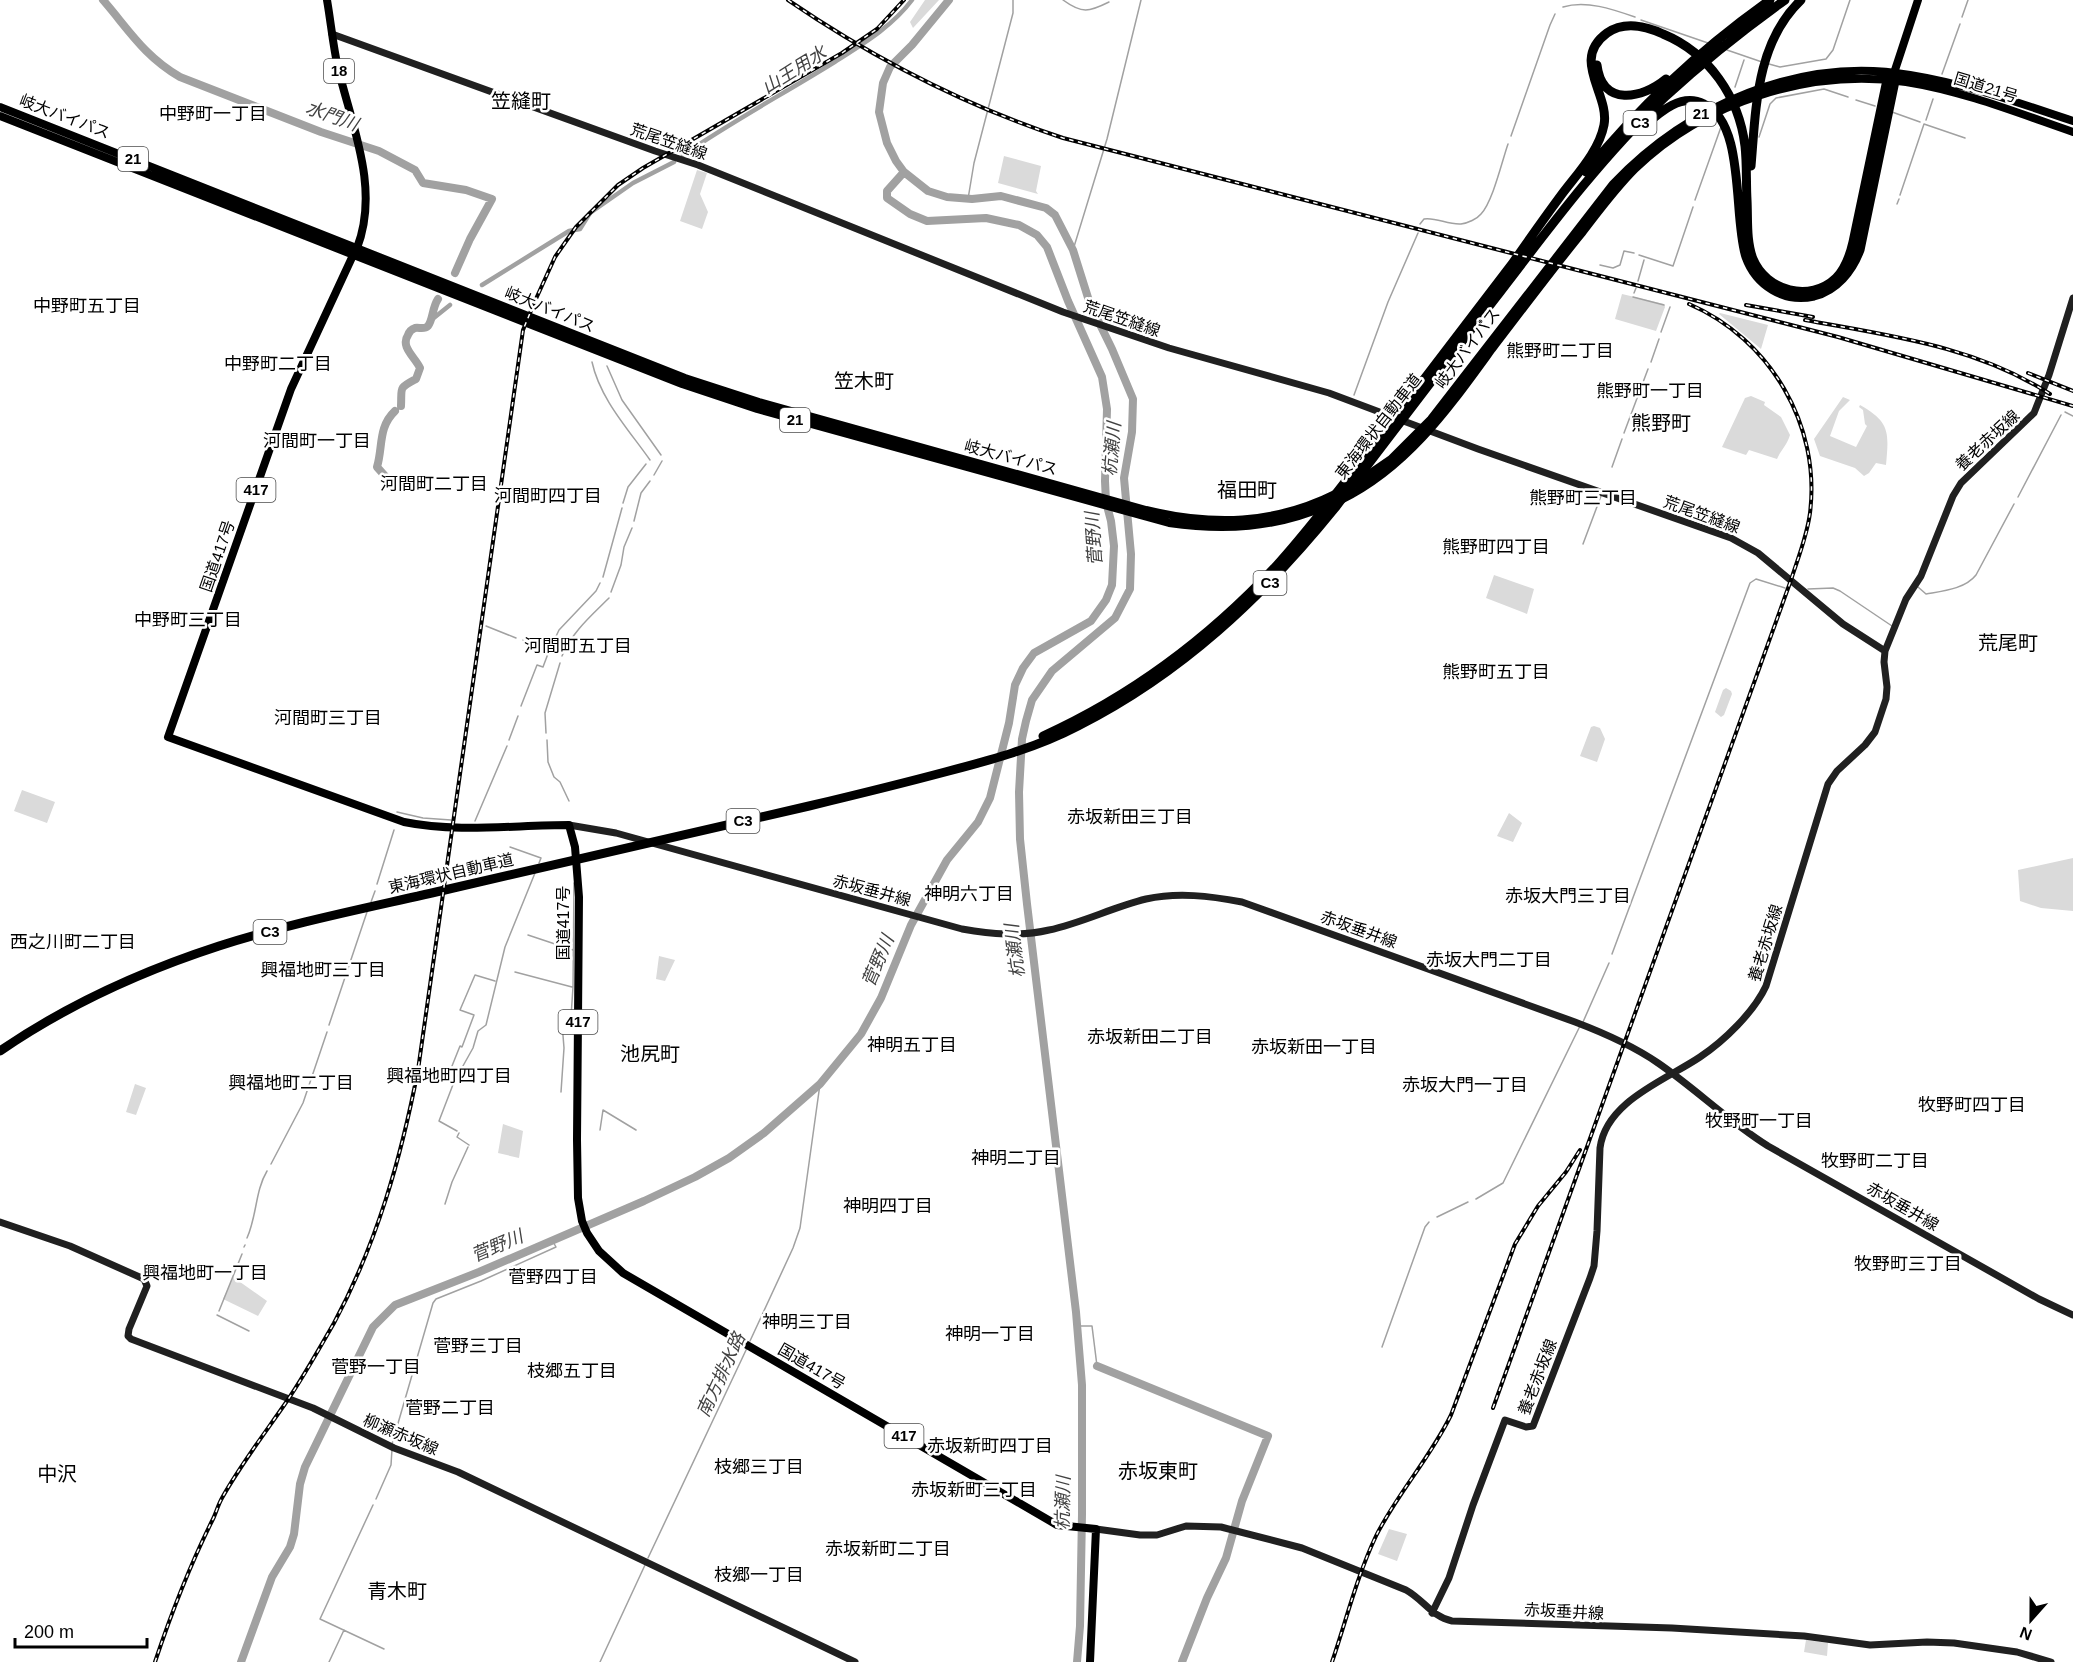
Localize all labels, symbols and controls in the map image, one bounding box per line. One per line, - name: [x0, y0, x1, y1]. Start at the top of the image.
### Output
- water label: 山王用水: [758, 41, 832, 98]
- road number: 18: [324, 59, 354, 83]
- street label: 国道21号: [1952, 70, 2020, 105]
- district label: 笠縫町: [491, 90, 551, 112]
- street label: 岐大バイパス: [17, 91, 113, 142]
- water label: 水門川: [303, 97, 363, 135]
- road number: 21: [1686, 102, 1716, 126]
- district label: 中野町一丁目: [159, 104, 267, 124]
- road number: C3: [1624, 111, 1656, 135]
- street label: 荒尾笠縫線: [628, 120, 709, 163]
- road number: 21: [118, 147, 148, 171]
- street label: 岐大バイパス: [502, 284, 597, 335]
- district label: 中野町五丁目: [33, 296, 141, 316]
- street label: 荒尾笠縫線: [1081, 297, 1162, 340]
- street label: 岐大バイパス: [1432, 305, 1503, 392]
- district label: 熊野町二丁目: [1506, 341, 1614, 361]
- district label: 中野町二丁目: [224, 354, 332, 374]
- district label: 笠木町: [834, 370, 894, 392]
- street label: 東海環状自動車道: [1332, 371, 1424, 482]
- district label: 熊野町一丁目: [1596, 381, 1704, 401]
- street label: 養老赤坂線: [1952, 407, 2022, 474]
- road number: 21: [780, 408, 810, 432]
- district label: 熊野町: [1631, 412, 1691, 434]
- water label: 杭瀬川: [1100, 419, 1124, 477]
- district label: 河間町一丁目: [263, 431, 371, 451]
- street label: 岐大バイパス: [962, 437, 1059, 478]
- district label: 河間町二丁目: [380, 474, 488, 494]
- road number: 417: [236, 478, 276, 502]
- district label: 福田町: [1217, 479, 1277, 501]
- district label: 河間町四丁目: [494, 486, 602, 506]
- district label: 熊野町三丁目: [1529, 488, 1637, 508]
- street label: 荒尾笠縫線: [1661, 493, 1742, 536]
- water label: 菅野川: [1082, 509, 1106, 567]
- street label: 国道417号: [197, 518, 238, 594]
- district label: 熊野町四丁目: [1442, 537, 1550, 557]
- road number: C3: [1254, 571, 1286, 595]
- district label: 中野町三丁目: [134, 610, 242, 630]
- district label: 荒尾町: [1978, 632, 2038, 654]
- district label: 河間町五丁目: [524, 636, 632, 656]
- district label: 熊野町五丁目: [1442, 662, 1550, 682]
- district label: 河間町三丁目: [274, 708, 382, 728]
- district label: 赤坂新田三丁目: [1067, 807, 1193, 827]
- road number: C3: [726, 809, 760, 833]
- street label: 東海環状自動車道: [387, 851, 515, 896]
- street label: 赤坂垂井線: [831, 872, 913, 909]
- district label: 神明六丁目: [924, 884, 1014, 904]
- street label: 国道417号: [555, 886, 572, 960]
- district label: 赤坂大門三丁目: [1505, 886, 1631, 906]
- street label: 養老赤坂線: [1746, 902, 1785, 984]
- street label: 赤坂垂井線: [1318, 908, 1399, 951]
- road number: C3: [254, 920, 286, 944]
- water label: 杭瀬川: [1002, 921, 1028, 979]
- water label: 菅野川: [858, 930, 899, 990]
- district label: 西之川町二丁目: [10, 932, 136, 952]
- district label: 赤坂大門二丁目: [1426, 950, 1552, 970]
- district label: 興福地町三丁目: [260, 960, 386, 980]
- road number: 417: [558, 1010, 598, 1034]
- district label: 赤坂新田二丁目: [1087, 1027, 1213, 1047]
- district label: 神明五丁目: [867, 1035, 957, 1055]
- district label: 赤坂新田一丁目: [1251, 1037, 1377, 1057]
- district label: 池尻町: [620, 1043, 680, 1065]
- district label: 興福地町四丁目: [386, 1066, 512, 1086]
- district label: 興福地町二丁目: [228, 1073, 354, 1093]
- district label: 赤坂大門一丁目: [1402, 1075, 1528, 1095]
- district label: 牧野町四丁目: [1918, 1095, 2026, 1115]
- district label: 牧野町一丁目: [1705, 1111, 1813, 1131]
- district label: 神明二丁目: [971, 1148, 1061, 1168]
- district label: 牧野町二丁目: [1821, 1151, 1929, 1171]
- street label: 赤坂垂井線: [1864, 1179, 1942, 1234]
- district label: 神明四丁目: [843, 1196, 933, 1216]
- water label: 菅野川: [468, 1225, 528, 1266]
- district label: 牧野町三丁目: [1854, 1254, 1962, 1274]
- district label: 興福地町一丁目: [142, 1263, 268, 1283]
- district label: 菅野四丁目: [508, 1267, 598, 1287]
- district label: 神明三丁目: [762, 1312, 852, 1332]
- district label: 神明一丁目: [945, 1324, 1035, 1344]
- water label: 南方排水路: [693, 1328, 750, 1420]
- district label: 菅野三丁目: [433, 1336, 523, 1356]
- street label: 養老赤坂線: [1515, 1337, 1560, 1418]
- street label: 国道417号: [775, 1340, 848, 1392]
- district label: 菅野一丁目: [331, 1357, 421, 1377]
- district label: 枝郷五丁目: [527, 1361, 617, 1381]
- district label: 菅野二丁目: [405, 1398, 495, 1418]
- street label: 柳瀬赤坂線: [361, 1411, 441, 1458]
- road number: 417: [884, 1424, 924, 1448]
- district label: 赤坂新町四丁目: [927, 1436, 1053, 1456]
- district label: 枝郷三丁目: [714, 1457, 804, 1477]
- district label: 赤坂東町: [1118, 1460, 1198, 1482]
- district label: 中沢: [37, 1463, 77, 1485]
- water label: 杭瀬川: [1053, 1474, 1074, 1530]
- district label: 赤坂新町三丁目: [911, 1480, 1037, 1500]
- district label: 赤坂新町二丁目: [825, 1539, 951, 1559]
- district label: 枝郷一丁目: [714, 1565, 804, 1585]
- district label: 青木町: [367, 1580, 427, 1602]
- north arrow: [2001, 1590, 2061, 1650]
- street label: 赤坂垂井線: [1524, 1601, 1604, 1622]
- scale bar: [15, 1611, 147, 1649]
- text: 200 m: [24, 1622, 74, 1642]
- text: N: [2017, 1624, 2034, 1644]

